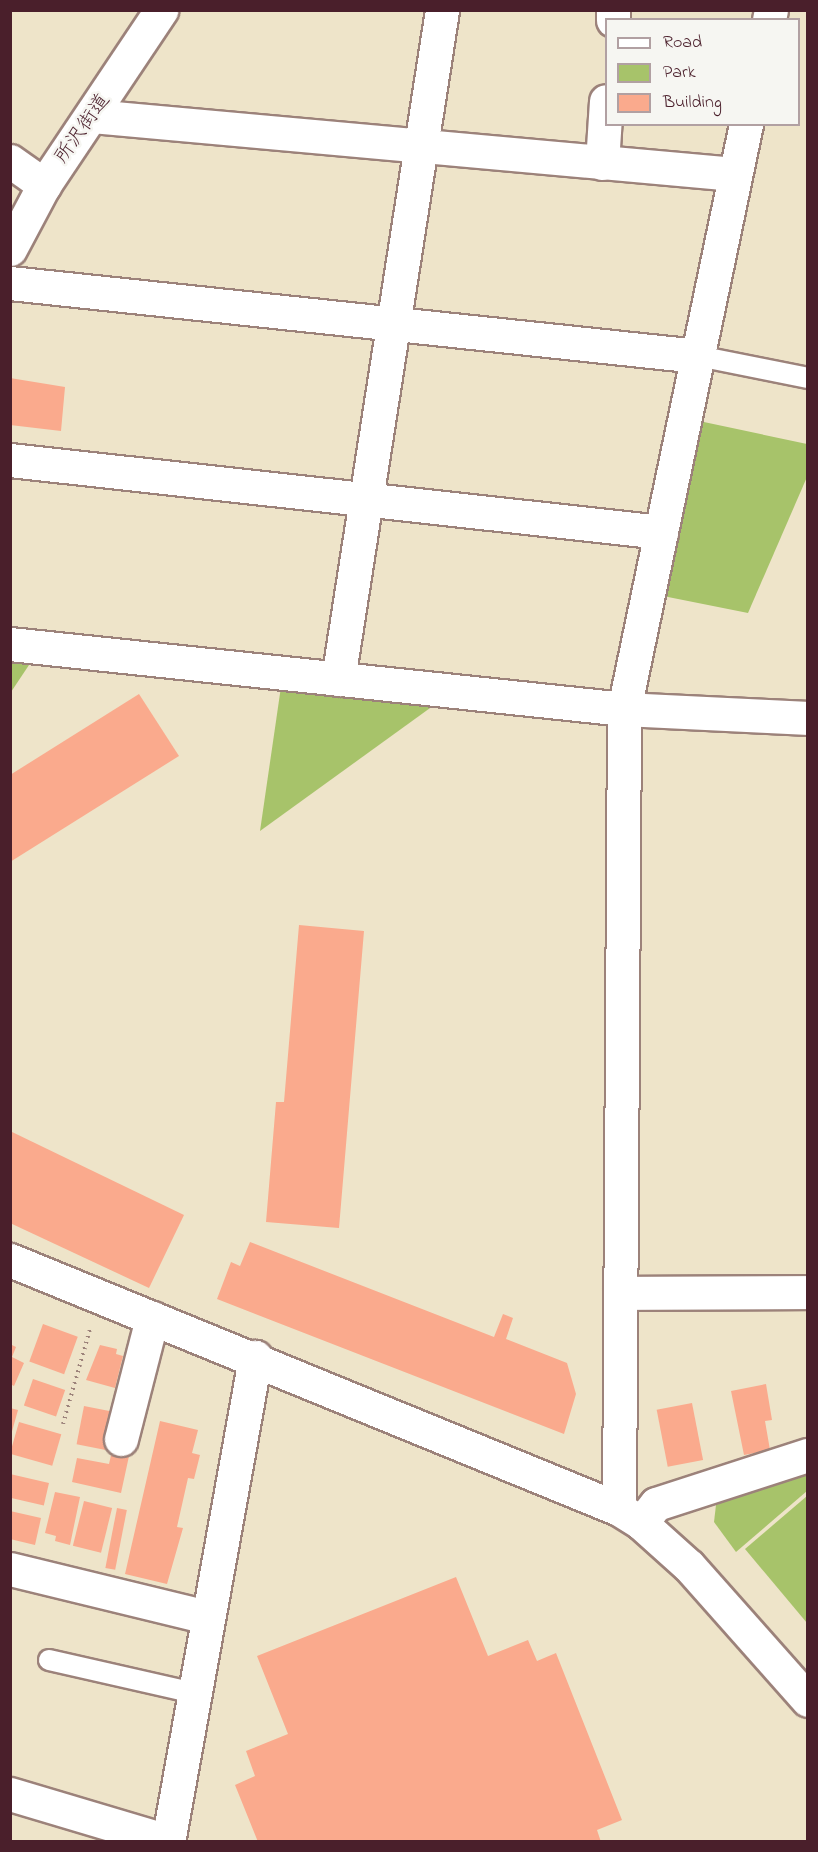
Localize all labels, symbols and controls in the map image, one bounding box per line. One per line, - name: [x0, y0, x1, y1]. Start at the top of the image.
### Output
- legend: [605, 18, 800, 126]
- text: Road: [663, 30, 702, 56]
- text: Park: [663, 60, 696, 86]
- street label: 所沢街道: [50, 89, 116, 169]
- text: Building: [663, 90, 722, 116]

